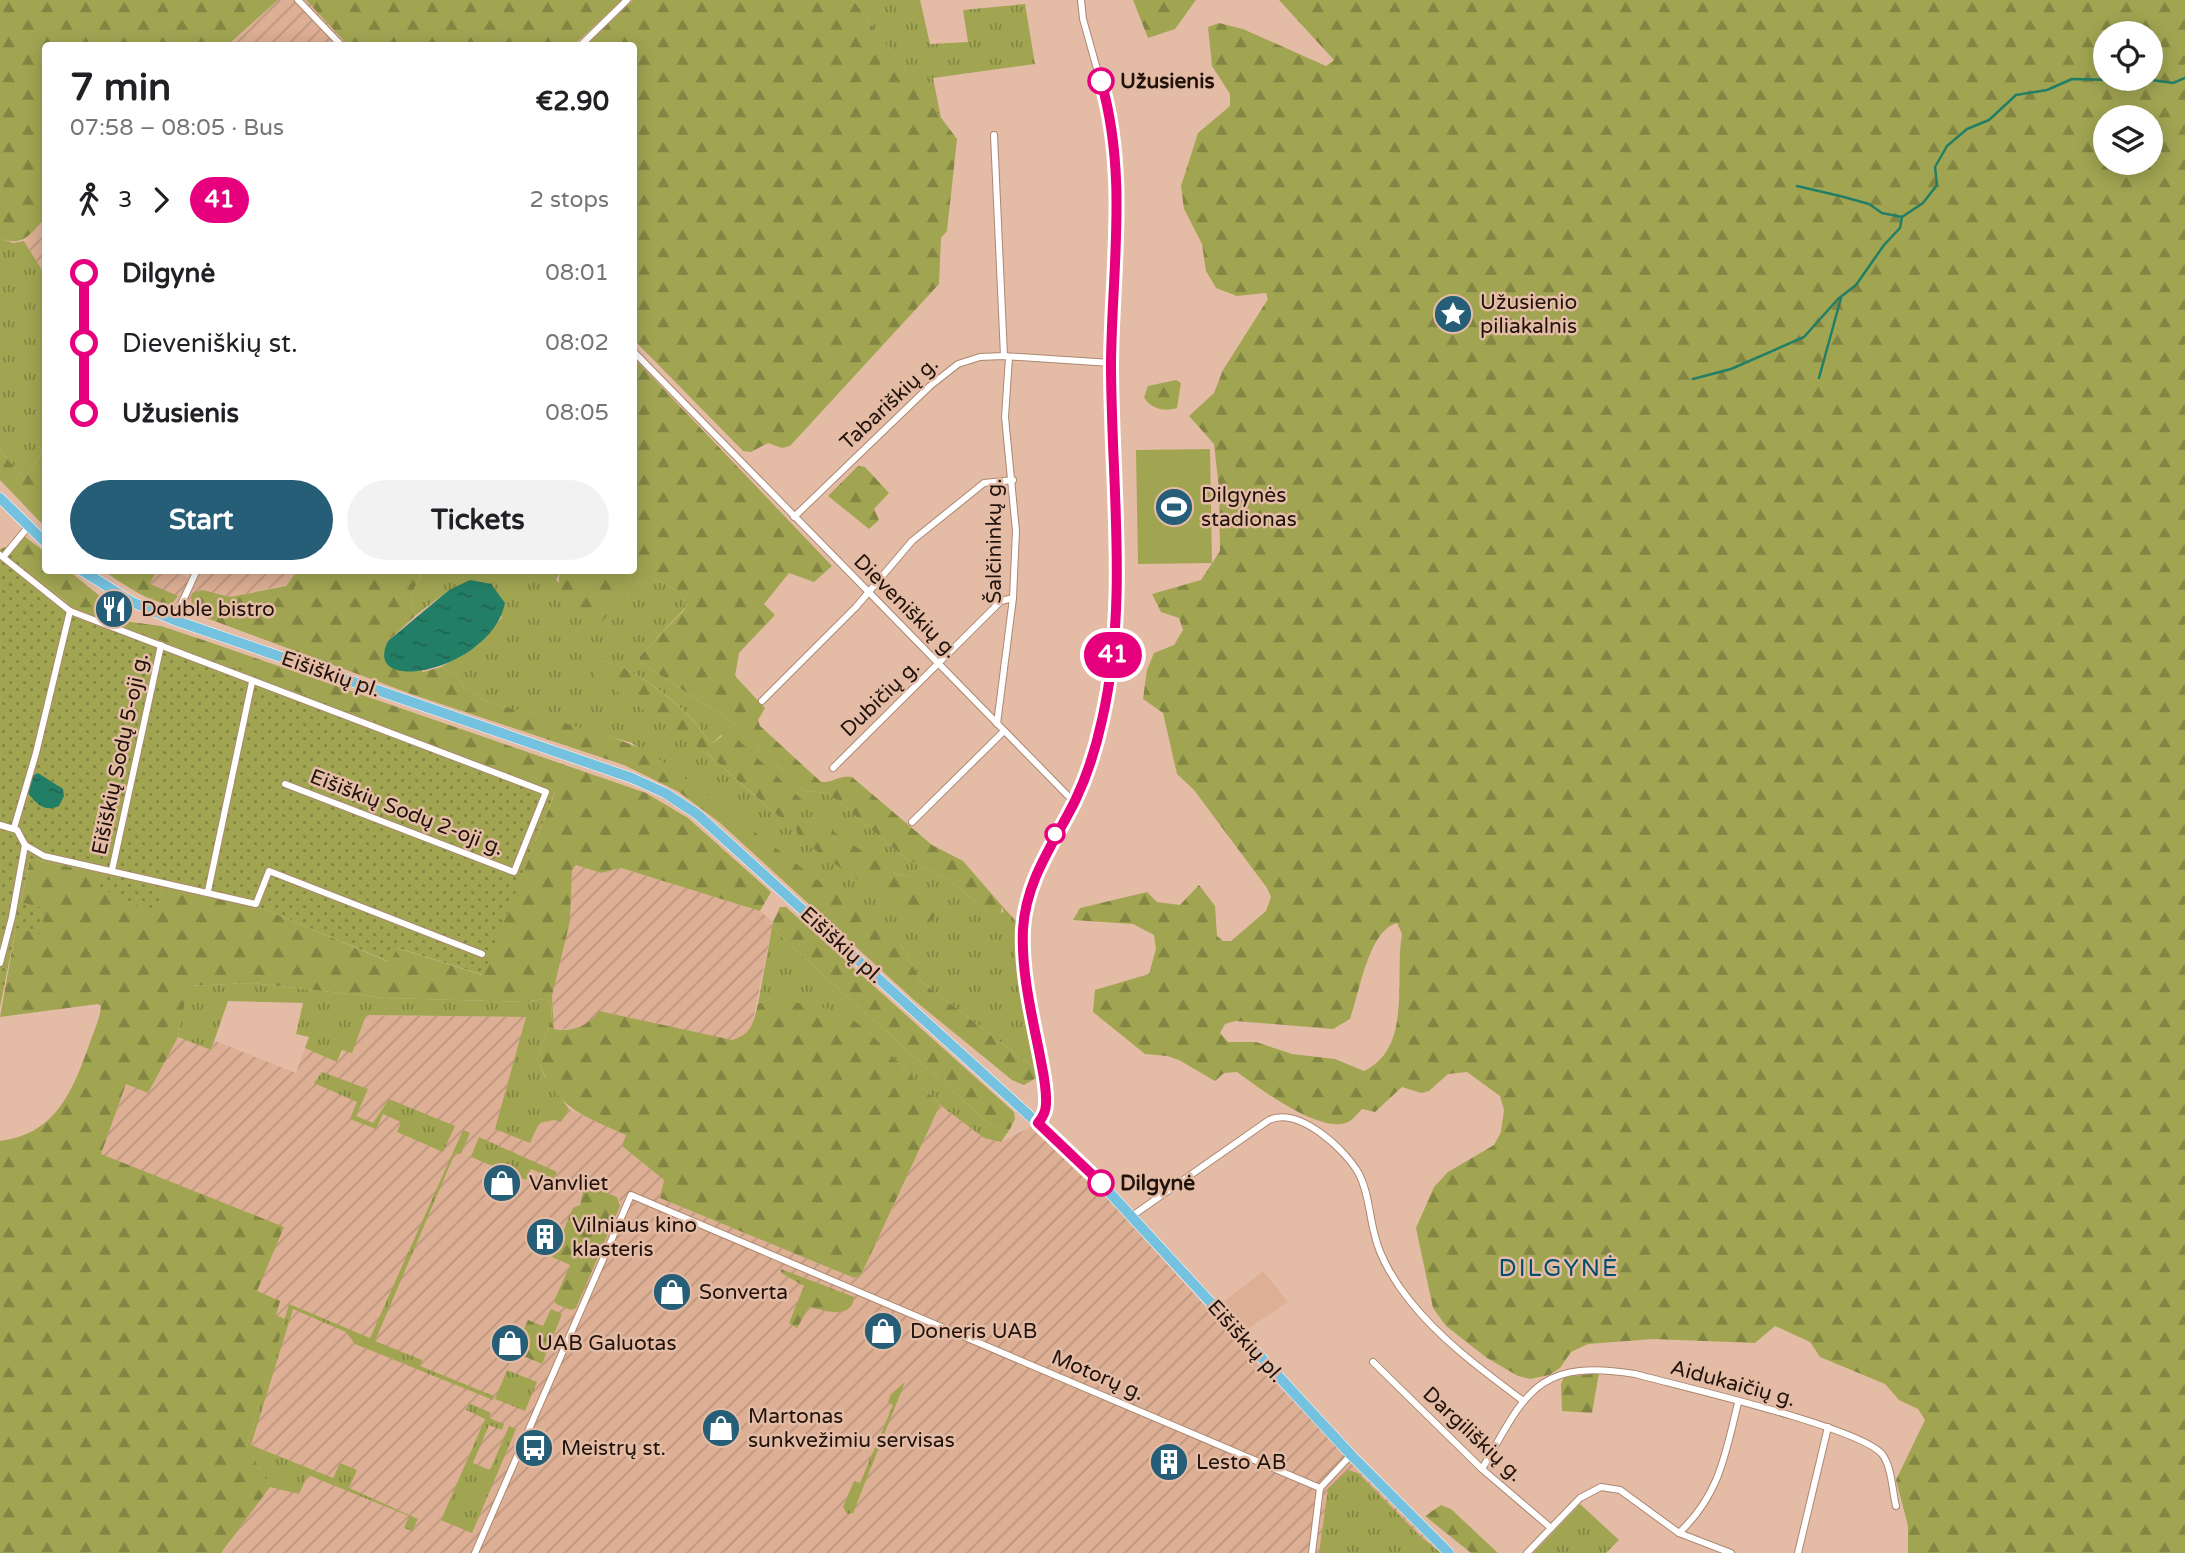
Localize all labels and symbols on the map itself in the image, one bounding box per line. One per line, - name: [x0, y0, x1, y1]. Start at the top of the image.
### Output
- marker: Užusienis: [1088, 68, 1114, 94]
- place label: Užusienis: [1120, 69, 1214, 94]
- place label: Užusienio piliakalnis: [1480, 290, 1577, 339]
- place icon: Užusienio piliakalnis: [1432, 293, 1474, 335]
- street label: Tabariškių g.: [835, 352, 944, 455]
- street label: Šalčininkų g.: [982, 478, 1007, 604]
- place label: Dilgynės stadionas: [1201, 483, 1297, 532]
- sports icon: Dilgynės stadionas: [1153, 486, 1195, 528]
- street label: Dieveniškių g.: [848, 549, 963, 664]
- restaurant icon: Double bistro: [93, 588, 135, 630]
- place label: Double bistro: [141, 597, 275, 622]
- line badge: 41: [1082, 632, 1144, 678]
- street label: Eišiškių pl.: [278, 646, 384, 703]
- street label: Eišiškių Sodų 5-oji g.: [87, 651, 154, 857]
- street label: Dubičių g.: [836, 655, 925, 742]
- street label: Eišiškių Sodų 2-oji g.: [306, 764, 507, 861]
- unlabelled marker: [1045, 824, 1065, 844]
- street label: Eišiškių pl.: [795, 902, 888, 989]
- shop icon: Vanvliet: [481, 1162, 523, 1204]
- marker: Dilgynė: [1088, 1170, 1114, 1196]
- place label: Vanvliet: [529, 1171, 608, 1196]
- place label: Dilgynė: [1120, 1171, 1195, 1196]
- place label: Vilniaus kino klasteris: [572, 1213, 697, 1262]
- building icon: Vilniaus kino klasteris: [524, 1216, 566, 1258]
- district label: DILGYNĖ: [1499, 1254, 1619, 1283]
- shop icon: Sonverta: [651, 1271, 693, 1313]
- place label: Sonverta: [699, 1280, 788, 1305]
- street label: Eišiškių pl.: [1202, 1295, 1289, 1388]
- shop icon: Doneris UAB: [862, 1310, 904, 1352]
- place label: Doneris UAB: [910, 1319, 1037, 1344]
- shop icon: UAB Galuotas: [489, 1322, 531, 1364]
- place label: UAB Galuotas: [537, 1331, 676, 1356]
- street label: Motorų g.: [1048, 1345, 1148, 1406]
- street label: Aidukaičių g.: [1668, 1355, 1798, 1412]
- street label: Dargiliškių g.: [1417, 1382, 1528, 1487]
- place label: Martonas sunkvežimiu servisas: [748, 1404, 955, 1453]
- shop icon: Martonas sunkvežimiu servisas: [700, 1407, 742, 1449]
- bus stop icon: Meistrų st.: [513, 1427, 555, 1469]
- place label: Meistrų st.: [561, 1436, 666, 1461]
- building icon: Lesto AB: [1148, 1441, 1190, 1483]
- place label: Lesto AB: [1196, 1450, 1286, 1475]

